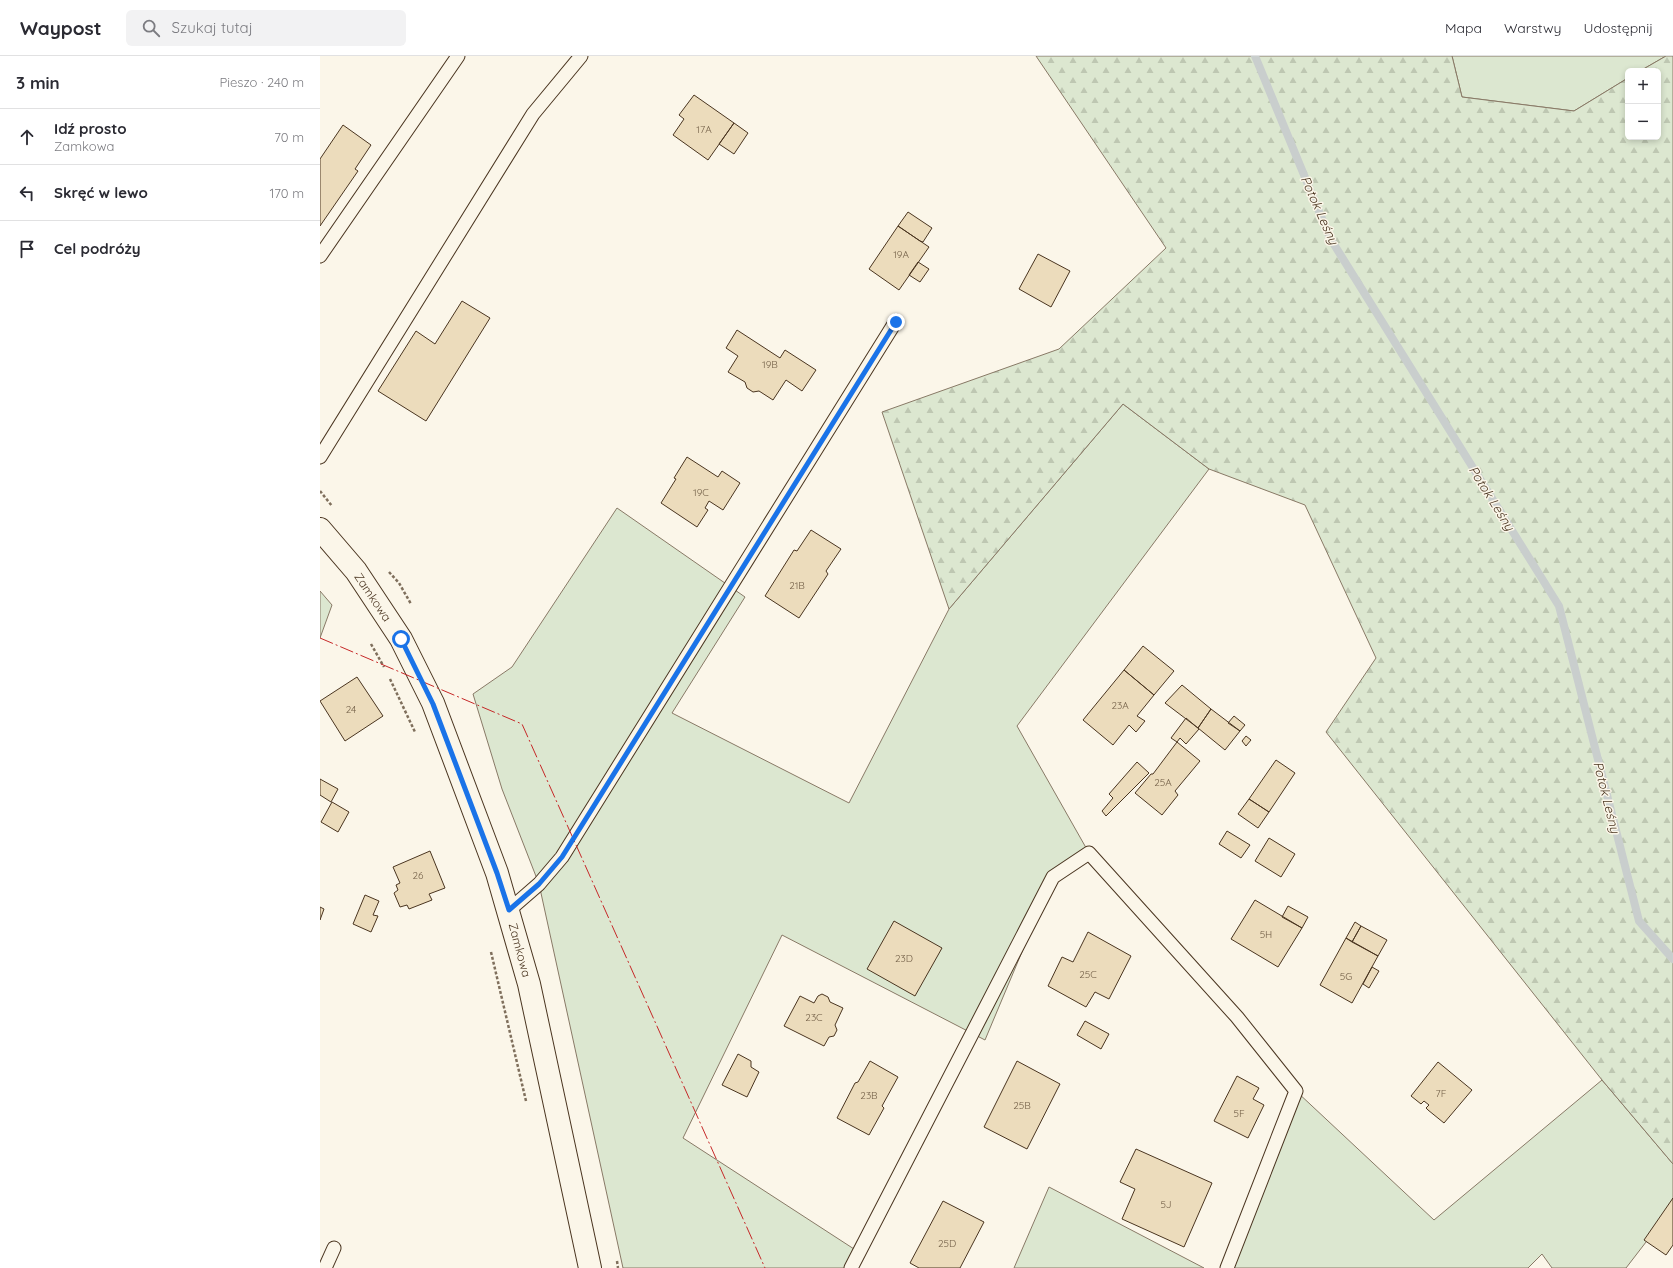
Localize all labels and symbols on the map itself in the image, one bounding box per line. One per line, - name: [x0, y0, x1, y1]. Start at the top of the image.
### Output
- house number: 17A: [696, 123, 712, 136]
- water label: Potok Leśny: [1298, 173, 1342, 247]
- house number: 19A: [893, 248, 909, 261]
- route end: [887, 313, 905, 331]
- house number: 19B: [762, 358, 778, 371]
- water label: Potok Leśny: [1466, 463, 1519, 534]
- house number: 19C: [693, 486, 709, 499]
- street label: Zamkowa: [351, 570, 395, 624]
- house number: 21B: [789, 579, 805, 592]
- route start: [392, 630, 410, 648]
- house number: 23A: [1111, 699, 1129, 712]
- house number: 24: [346, 703, 356, 716]
- water label: Potok Leśny: [1590, 759, 1624, 835]
- house number: 25A: [1154, 776, 1172, 789]
- house number: 26: [413, 869, 424, 882]
- street label: Zamkowa: [506, 921, 534, 979]
- house number: 5H: [1260, 928, 1272, 941]
- house number: 23D: [895, 952, 913, 965]
- house number: 25C: [1079, 968, 1097, 981]
- house number: 5G: [1340, 970, 1352, 983]
- house number: 23C: [805, 1011, 823, 1024]
- house number: 7F: [1436, 1087, 1447, 1100]
- house number: 23B: [860, 1089, 878, 1102]
- house number: 25B: [1013, 1099, 1031, 1112]
- house number: 5F: [1233, 1107, 1245, 1120]
- house number: 5J: [1160, 1198, 1172, 1211]
- house number: 25D: [938, 1237, 956, 1250]

